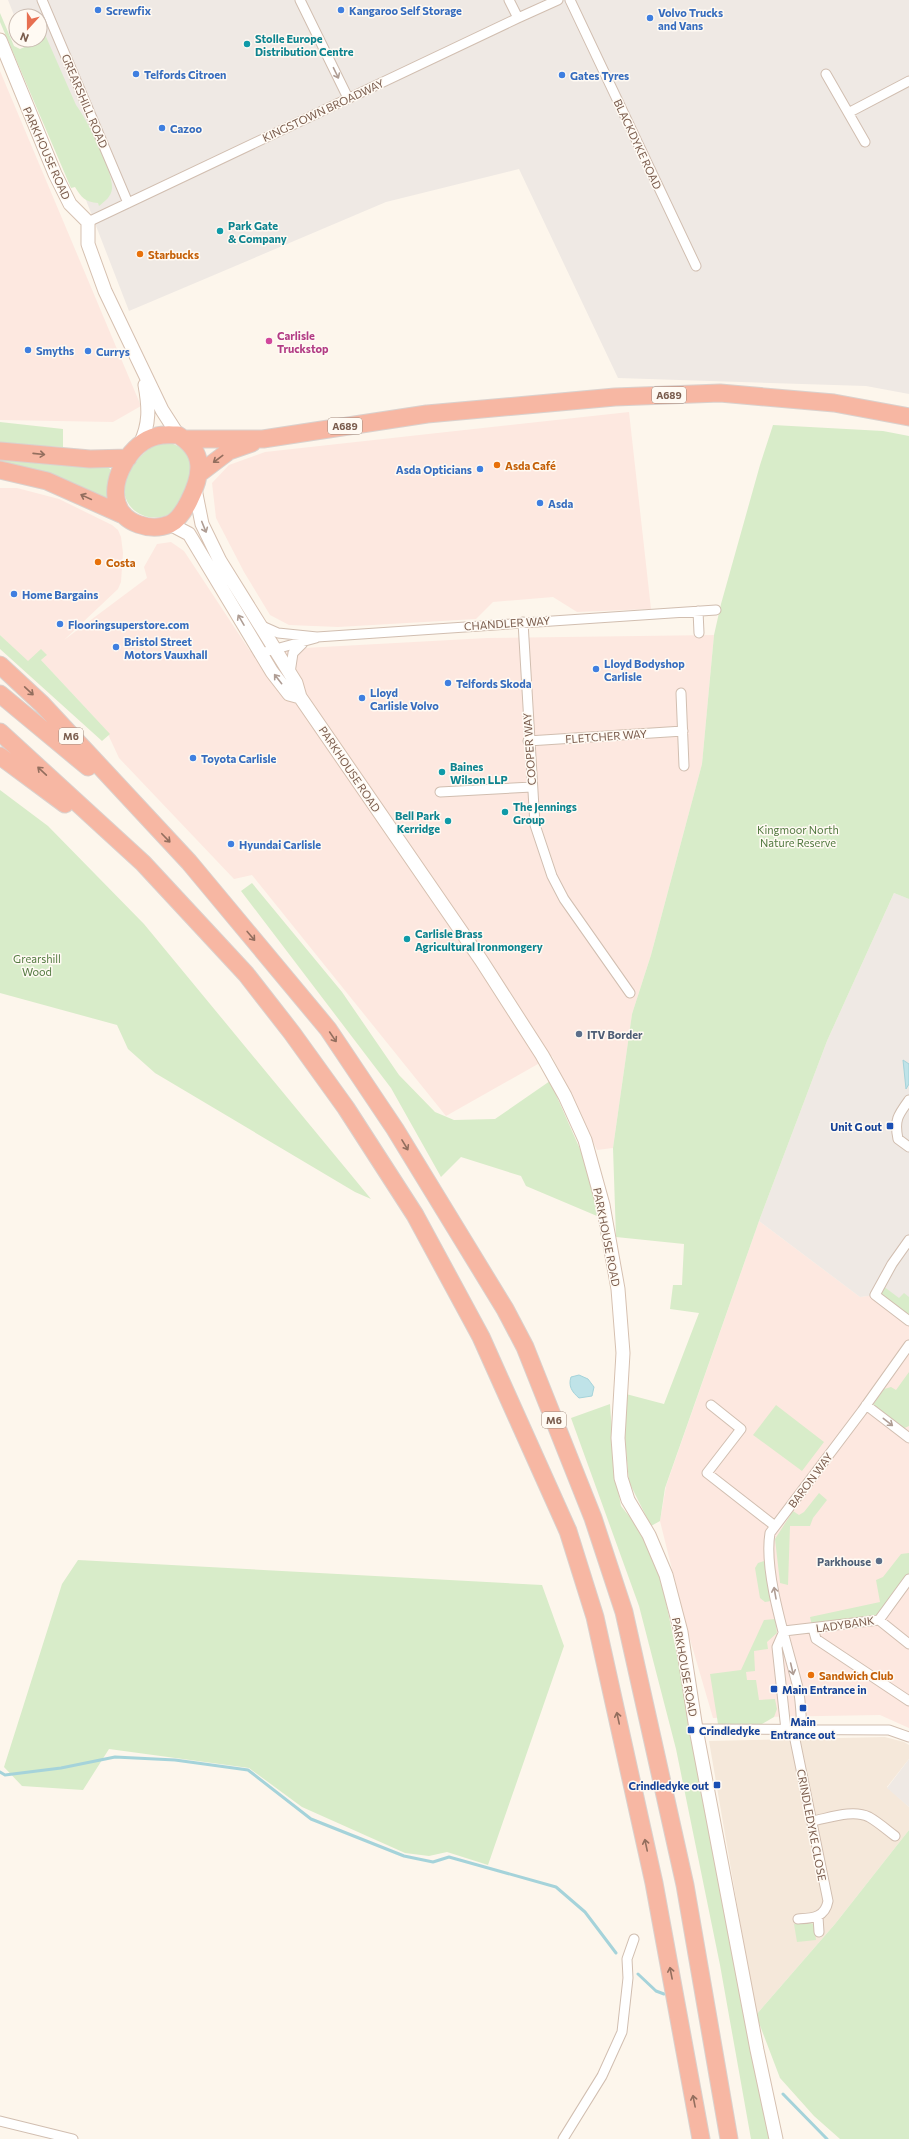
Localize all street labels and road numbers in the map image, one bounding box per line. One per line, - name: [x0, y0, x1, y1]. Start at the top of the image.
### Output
- street label: GREARSHILL ROAD: [59, 52, 111, 150]
- street label: KINGSTOWN BROADWAY: [260, 76, 386, 144]
- street label: BLACKDYKE ROAD: [611, 97, 665, 191]
- street label: PARKHOUSE ROAD: [21, 104, 73, 202]
- road number: A689: [652, 387, 686, 403]
- road number: A689: [328, 418, 362, 434]
- street label: CHANDLER WAY: [464, 614, 550, 632]
- street label: COOPER WAY: [520, 712, 538, 786]
- street label: PARKHOUSE ROAD: [316, 724, 384, 814]
- street label: FLETCHER WAY: [565, 727, 647, 745]
- road number: M6: [59, 728, 83, 744]
- street label: PARKHOUSE ROAD: [591, 1186, 623, 1288]
- road number: M6: [542, 1412, 566, 1428]
- street label: BARON WAY: [785, 1450, 835, 1510]
- street label: LADYBANK: [815, 1613, 876, 1635]
- street label: PARKHOUSE ROAD: [670, 1616, 700, 1718]
- street label: CRINDLEDYKE CLOSE: [795, 1768, 829, 1882]

